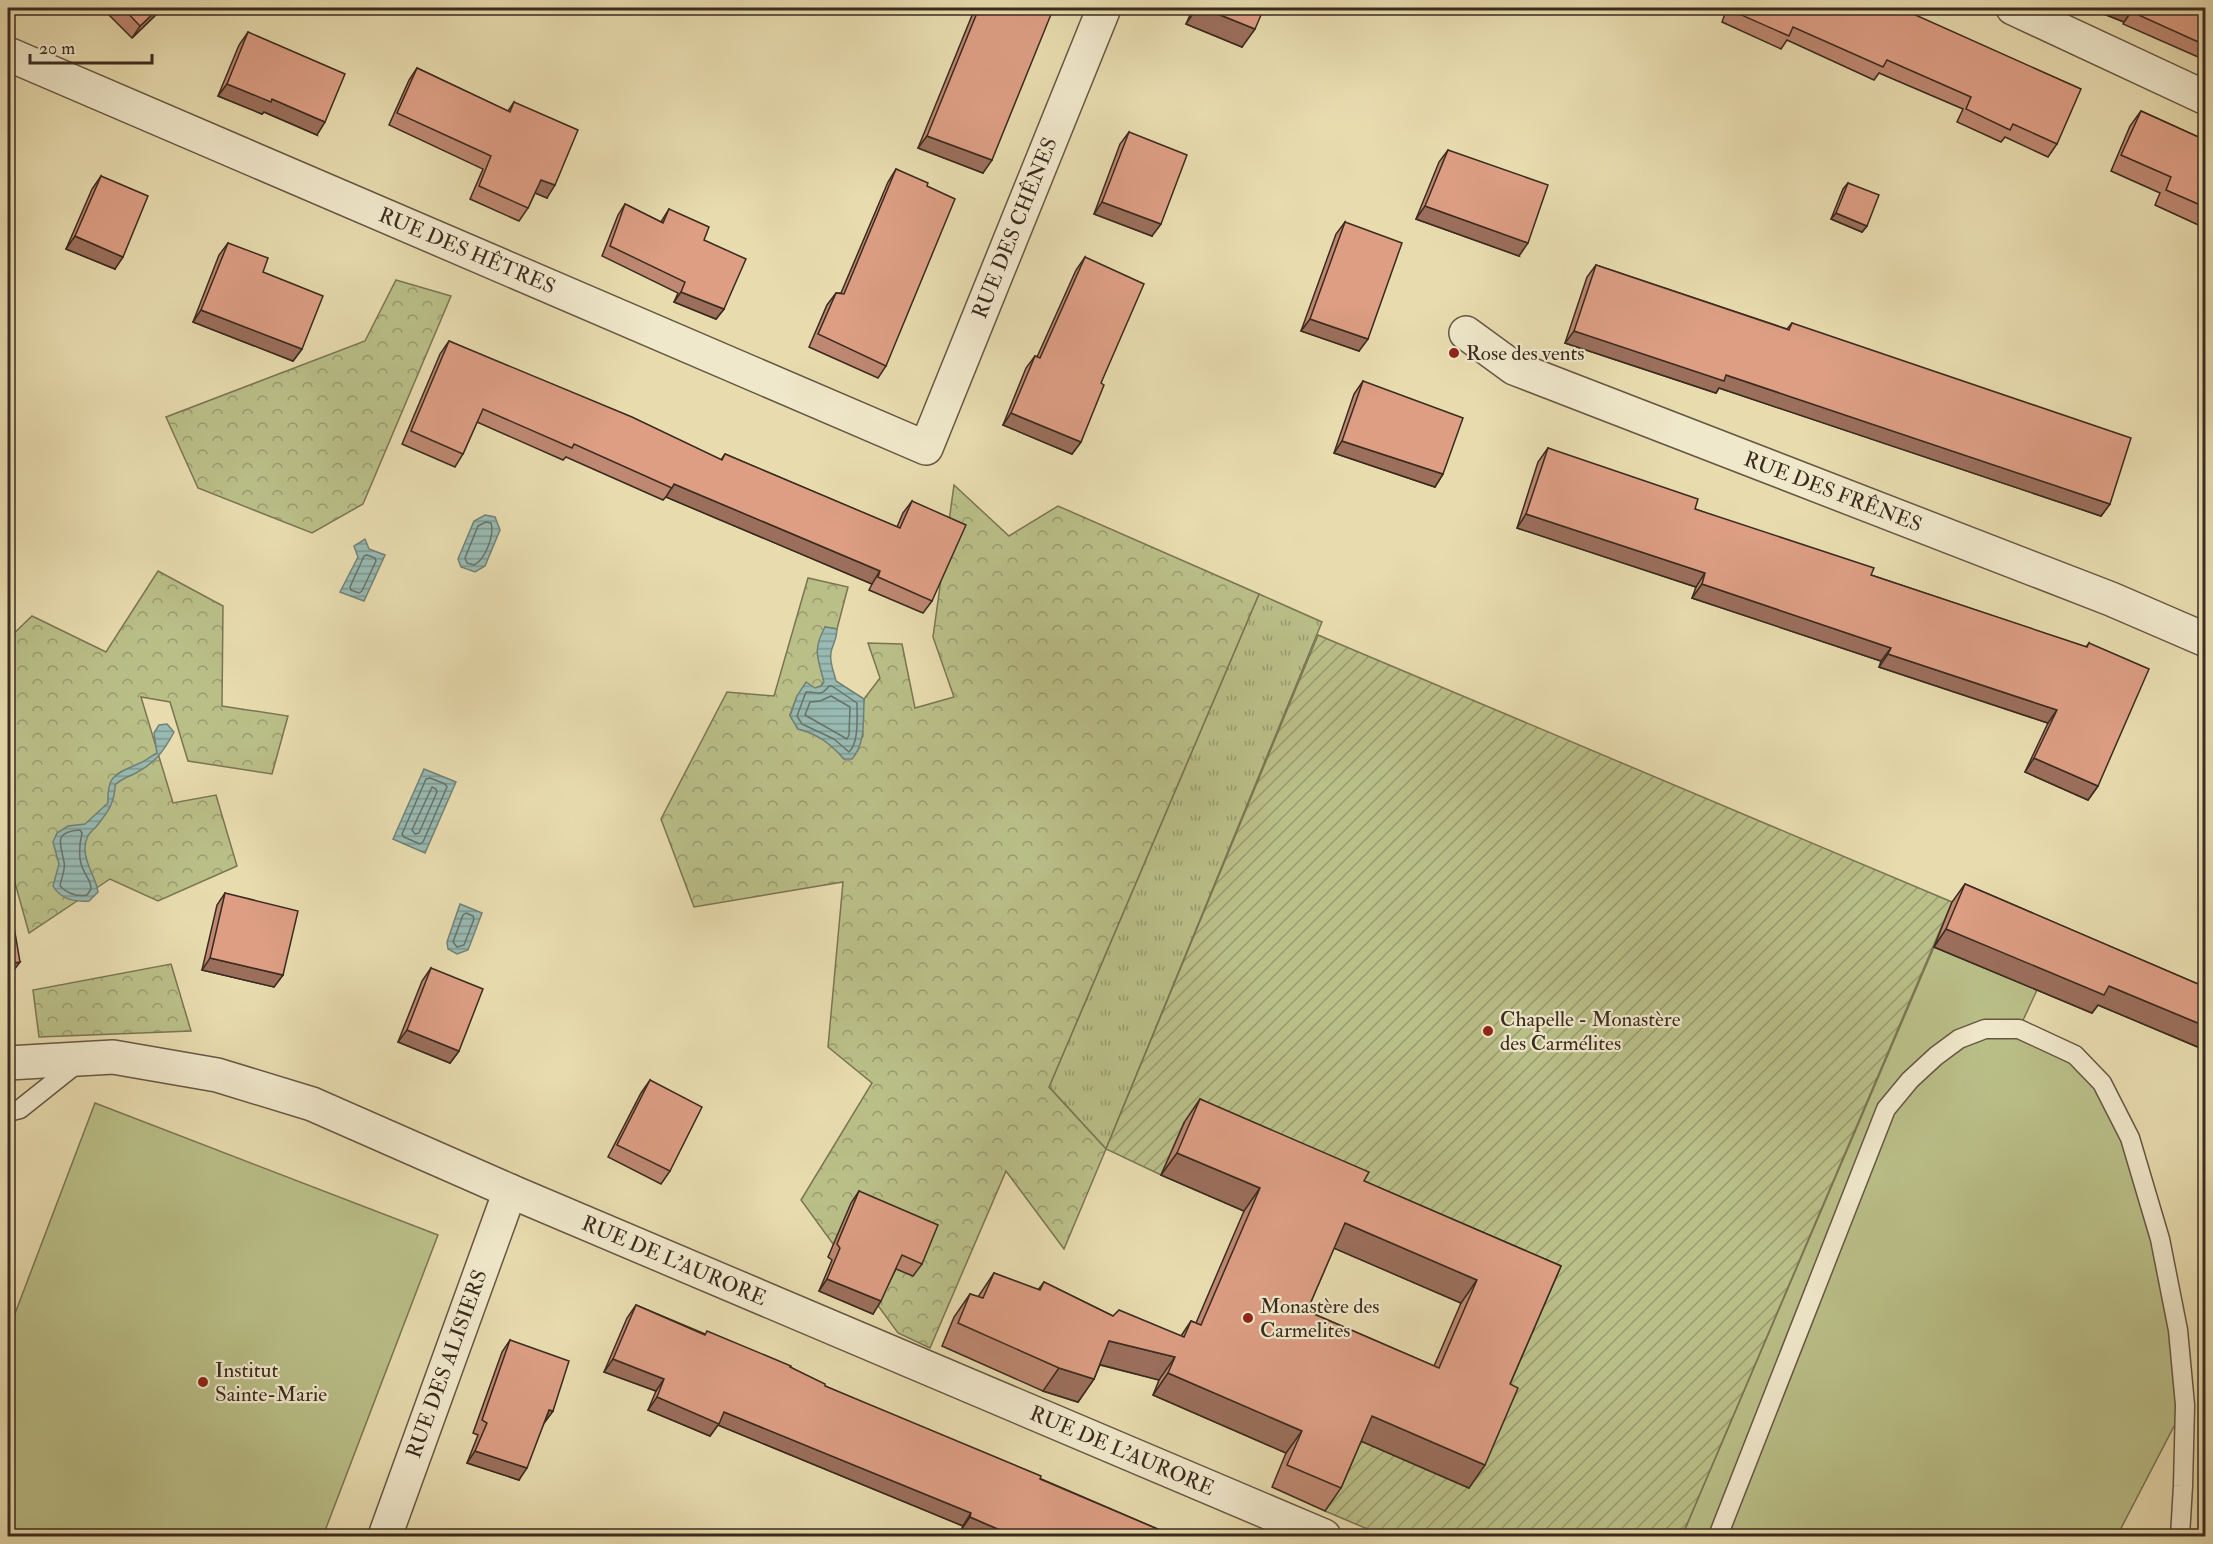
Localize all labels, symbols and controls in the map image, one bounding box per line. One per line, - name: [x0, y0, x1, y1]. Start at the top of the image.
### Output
- scale bar: [30, 27, 152, 65]
- text: 20 m: [39, 37, 75, 60]
- street label: RUE DES CHÊNES: [966, 133, 1064, 323]
- street label: RUE DES HÊTRES: [375, 202, 559, 300]
- place label: Rose des vents: [1466, 340, 1584, 367]
- marker: Rose des vents: [1447, 346, 1461, 360]
- street label: RUE DES FRÊNES: [1740, 446, 1926, 538]
- place label: Chapelle - Monastère des Carmélites: [1500, 1006, 1681, 1057]
- marker: Chapelle - Monastère des Carmélites: [1481, 1024, 1495, 1038]
- street label: RUE DE L'AURORE: [578, 1210, 770, 1312]
- street label: RUE DES ALISIERS: [400, 1266, 494, 1462]
- place label: Monastère des Carmelites: [1260, 1293, 1380, 1344]
- marker: Monastère des Carmelites: [1241, 1311, 1255, 1325]
- place label: Institut Sainte-Marie: [215, 1357, 327, 1408]
- marker: Institut Sainte-Marie: [196, 1375, 210, 1389]
- street label: RUE DE L'AURORE: [1026, 1400, 1218, 1502]

